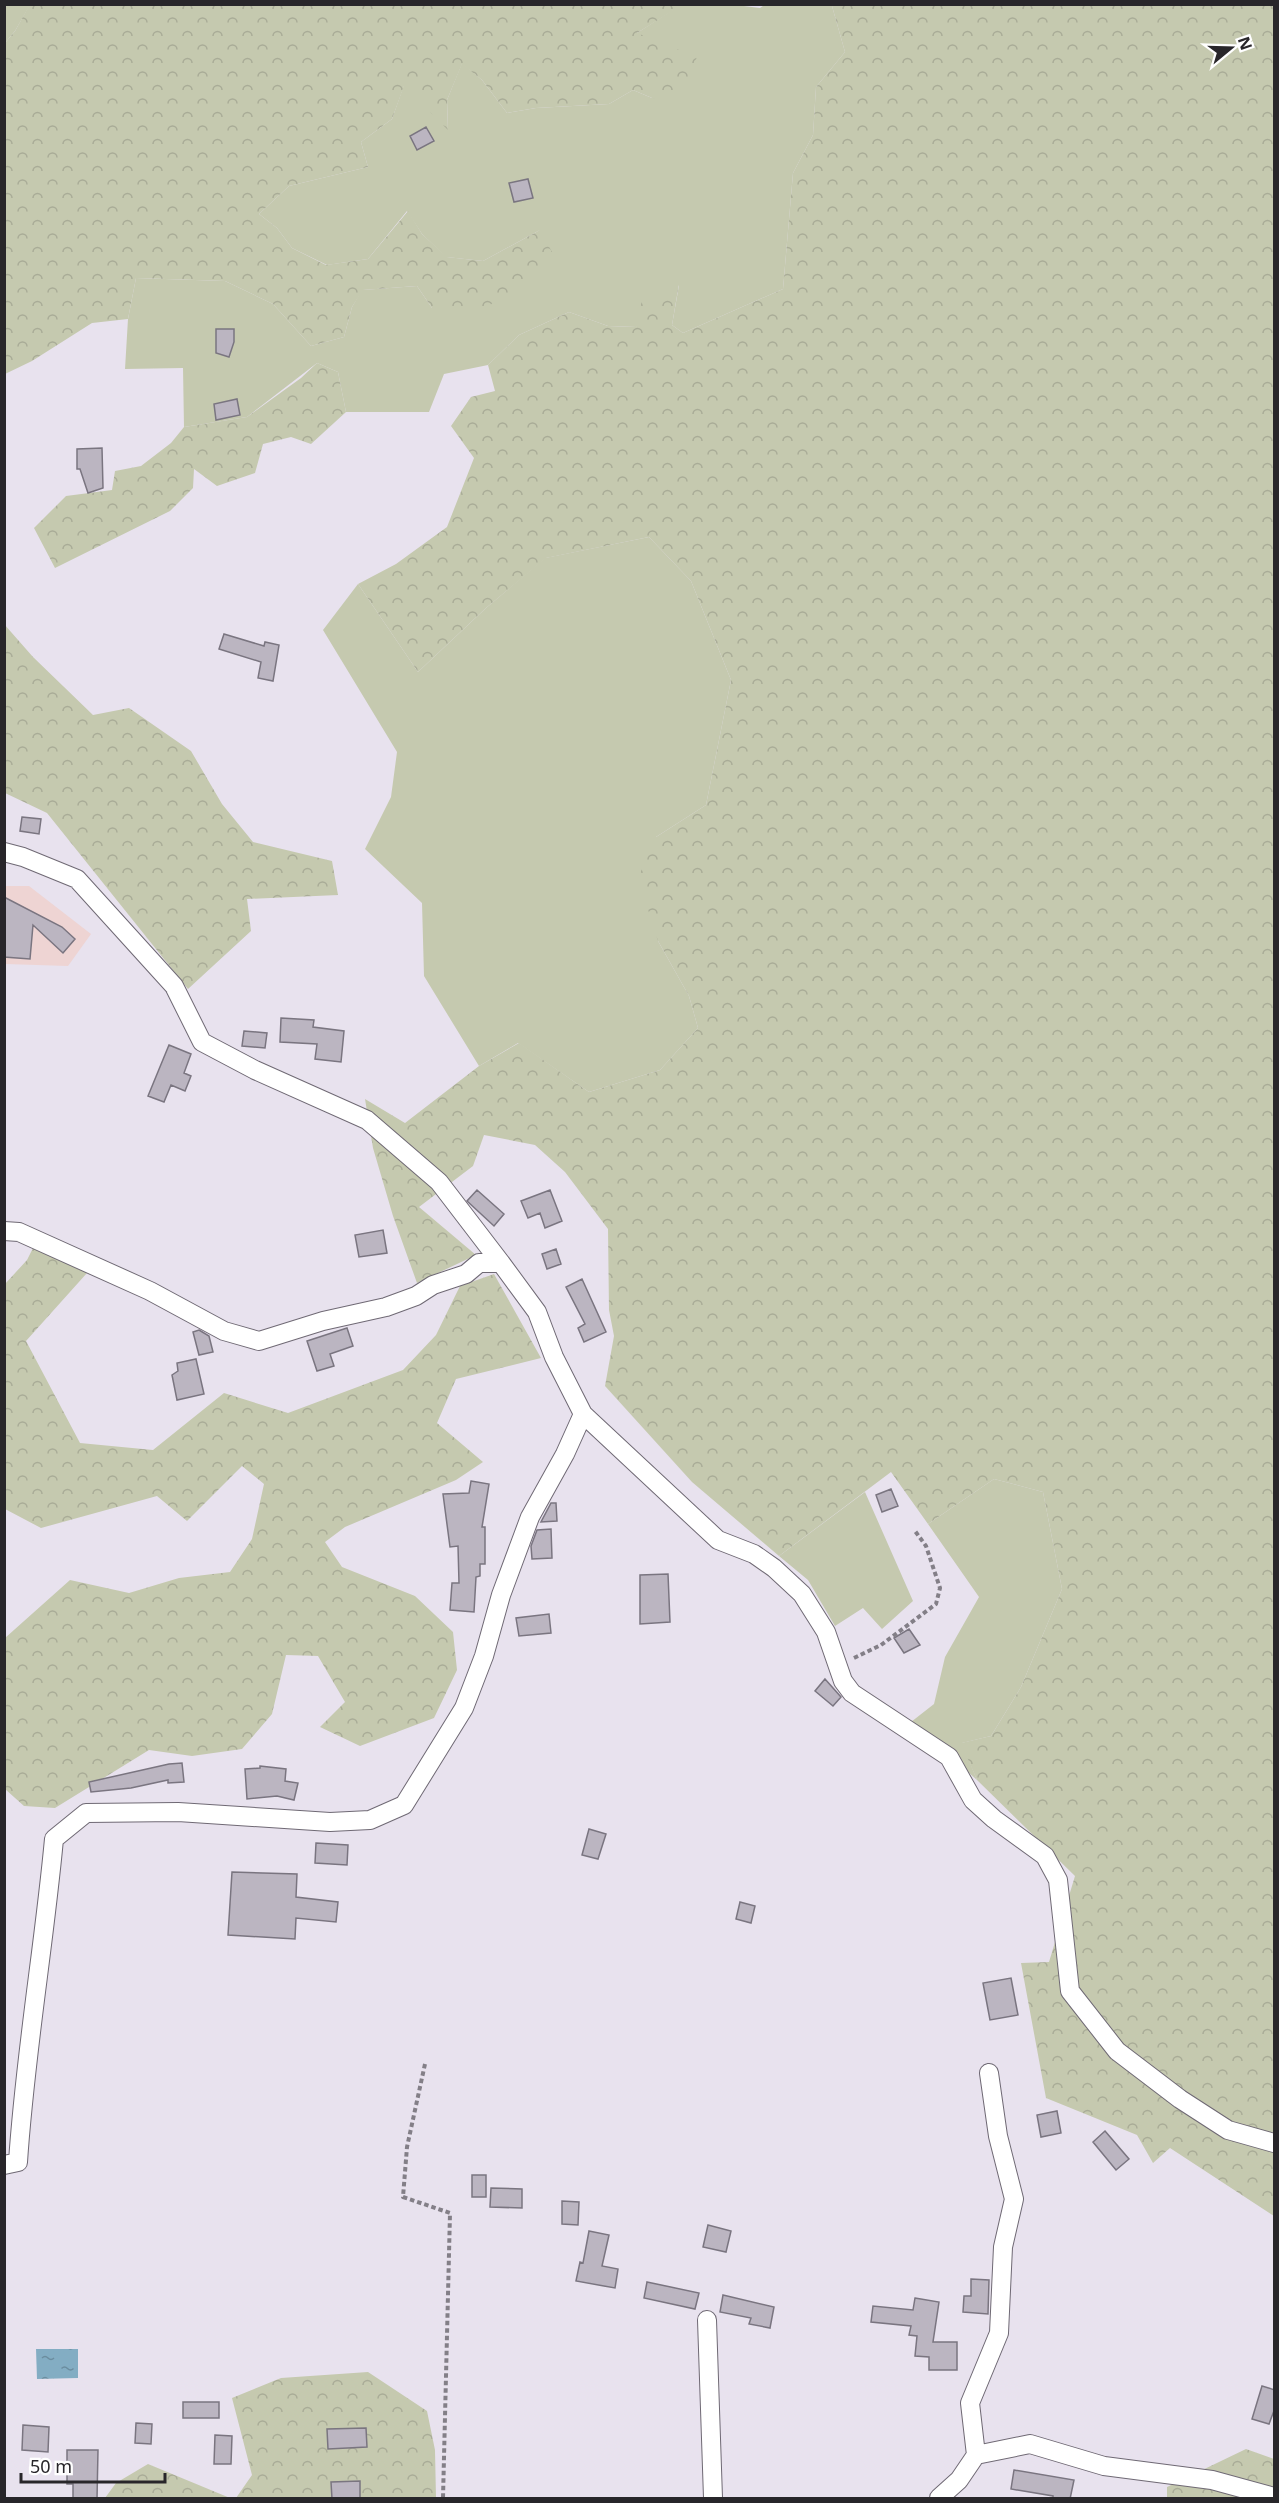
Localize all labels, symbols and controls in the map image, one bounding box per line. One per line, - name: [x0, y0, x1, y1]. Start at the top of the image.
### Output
- north arrow: [1201, 18, 1261, 78]
- text: N: [1233, 33, 1258, 53]
- scale bar: [21, 2446, 165, 2484]
- text: 50 m: [30, 2454, 72, 2478]

